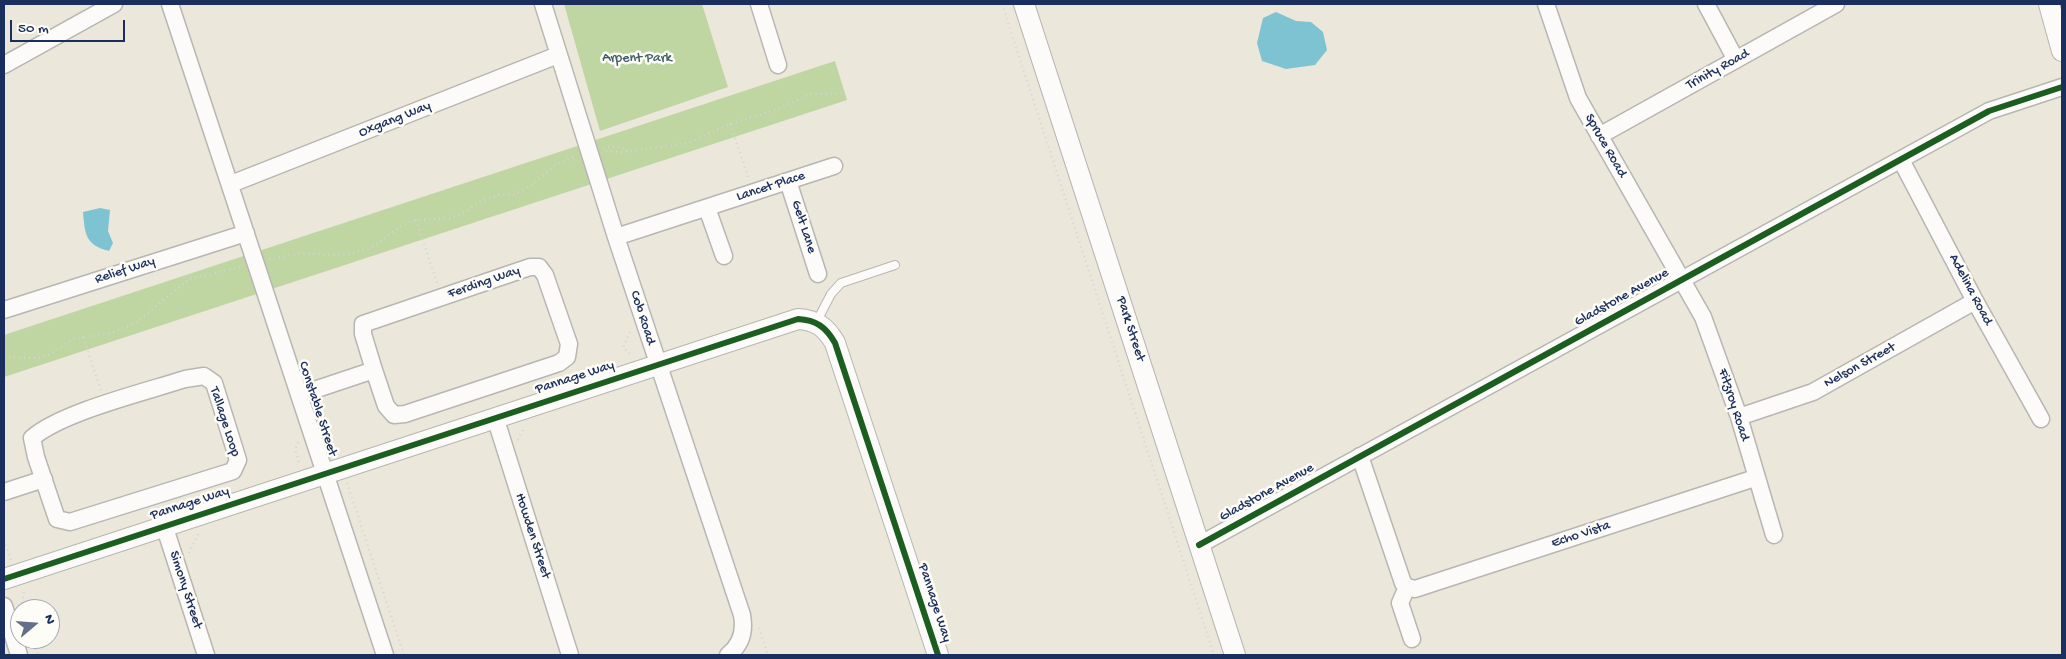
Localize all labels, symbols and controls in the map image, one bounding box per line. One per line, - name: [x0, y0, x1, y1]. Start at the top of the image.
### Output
- scale bar: [12, 10, 128, 42]
- text: 50 m: [18, 20, 49, 38]
- street label: Trinity Road: [1684, 46, 1752, 94]
- park label: Arpent Park: [602, 51, 672, 67]
- street label: Oxgang Way: [357, 98, 433, 142]
- street label: Spruce Road: [1580, 111, 1630, 181]
- street label: Lancet Place: [735, 168, 807, 206]
- street label: Gelt Lane: [787, 198, 819, 256]
- street label: Adelina Road: [1944, 252, 1996, 328]
- street label: Relief Way: [93, 253, 157, 289]
- street label: Ferding Way: [446, 263, 522, 303]
- street label: Gladstone Avenue: [1572, 265, 1672, 331]
- street label: Cob Road: [625, 289, 659, 347]
- street label: Park Street: [1112, 294, 1148, 364]
- street label: Nelson Street: [1821, 339, 1899, 393]
- street label: Pannage Way: [534, 357, 616, 399]
- street label: Constable Street: [294, 360, 340, 458]
- street label: Fitzroy Road: [1713, 367, 1753, 443]
- street label: Tallage Loop: [205, 385, 243, 459]
- street label: Gladstone Avenue: [1217, 460, 1317, 526]
- street label: Pannage Way: [149, 483, 231, 525]
- street label: Howden Street: [510, 491, 554, 581]
- street label: Echo Vista: [1549, 518, 1613, 552]
- street label: Simony Street: [165, 549, 205, 631]
- street label: Pannage Way: [913, 562, 955, 644]
- north arrow: [10, 599, 60, 649]
- text: N: [39, 613, 58, 626]

